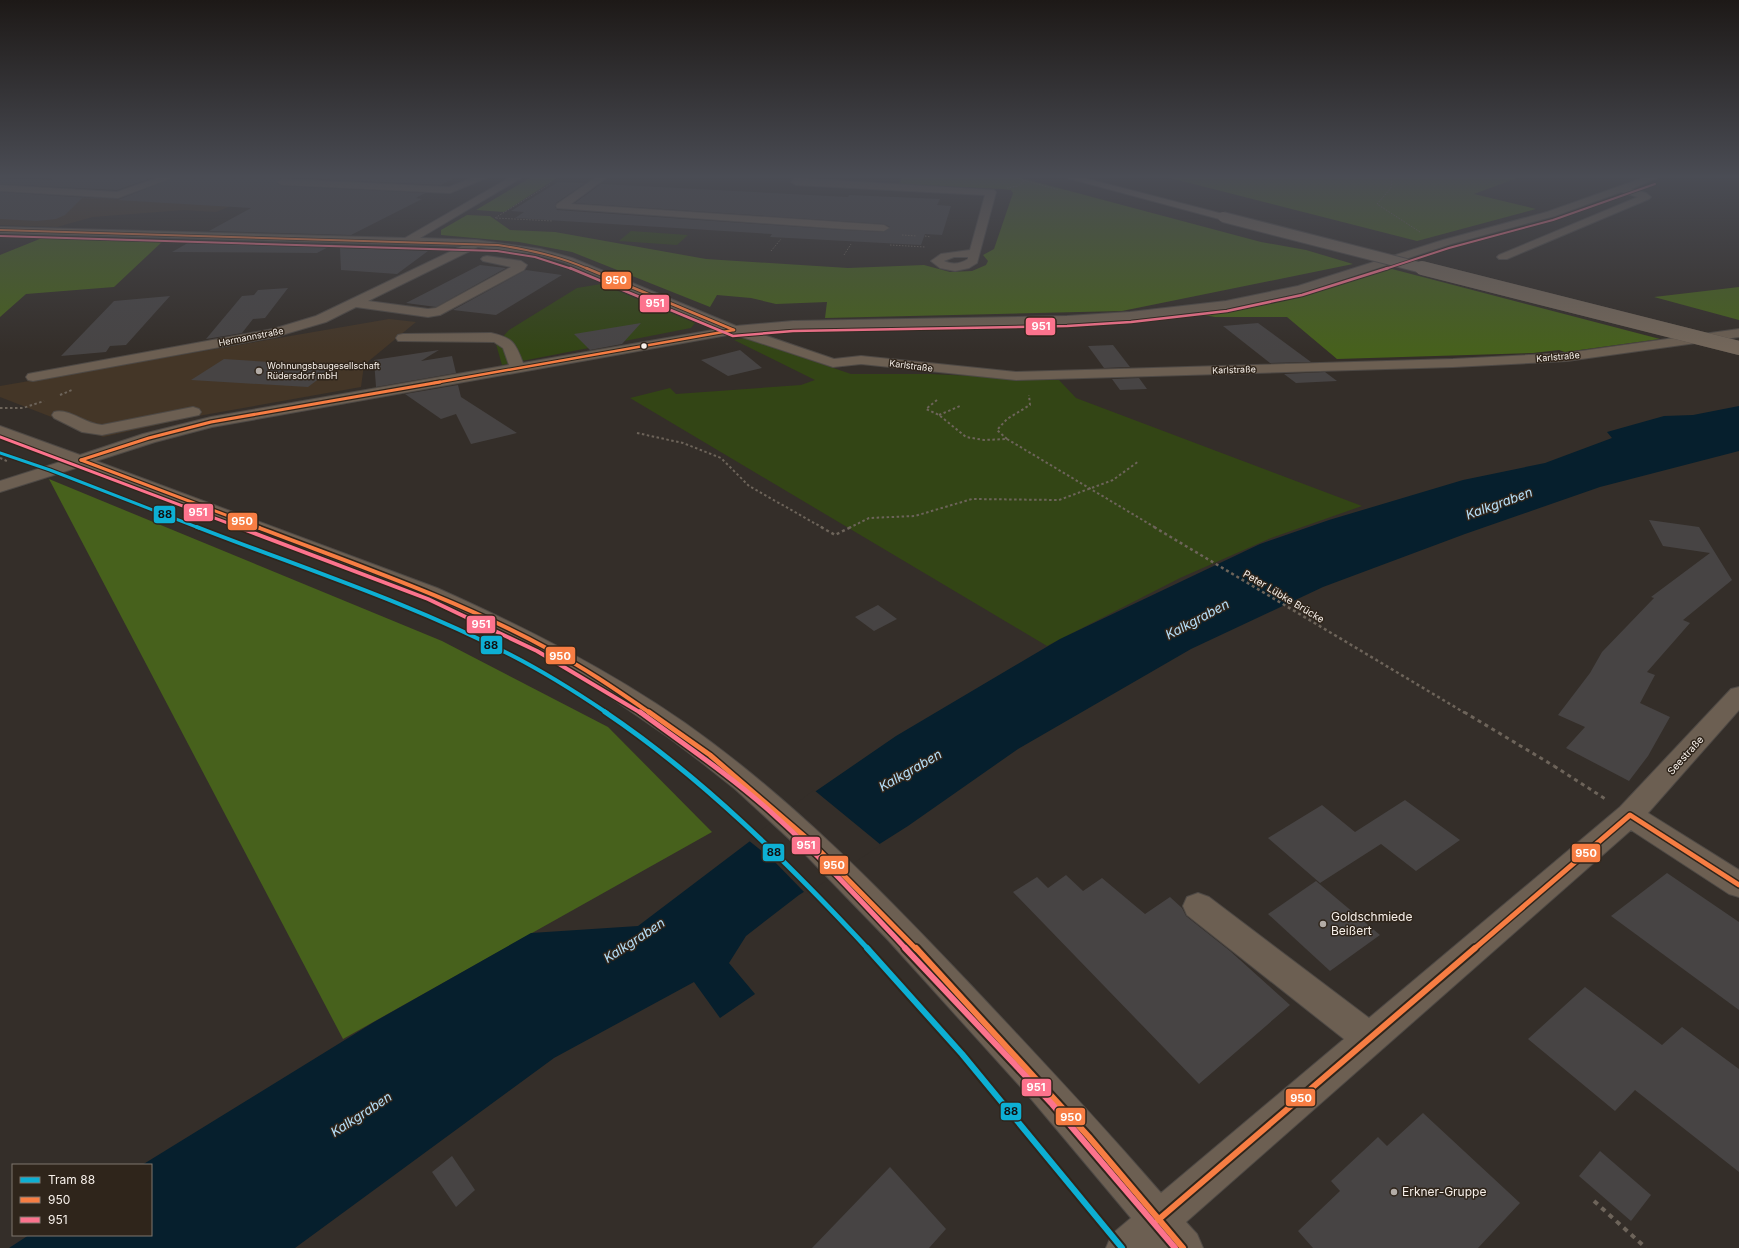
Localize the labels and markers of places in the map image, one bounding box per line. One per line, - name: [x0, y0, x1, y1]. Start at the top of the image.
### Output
- unlabelled marker: [639, 341, 649, 351]
- place label: Wohnungsbaugesellschaft Rüdersdorf mbH: [267, 360, 380, 381]
- marker: Wohnungsbaugesellschaft Rüdersdorf mbH: [254, 366, 264, 376]
- place label: Goldschmiede Beißert: [1331, 909, 1412, 938]
- marker: Goldschmiede Beißert: [1318, 919, 1328, 929]
- place label: Erkner-Gruppe: [1402, 1184, 1486, 1199]
- marker: Erkner-Gruppe: [1389, 1187, 1399, 1197]

